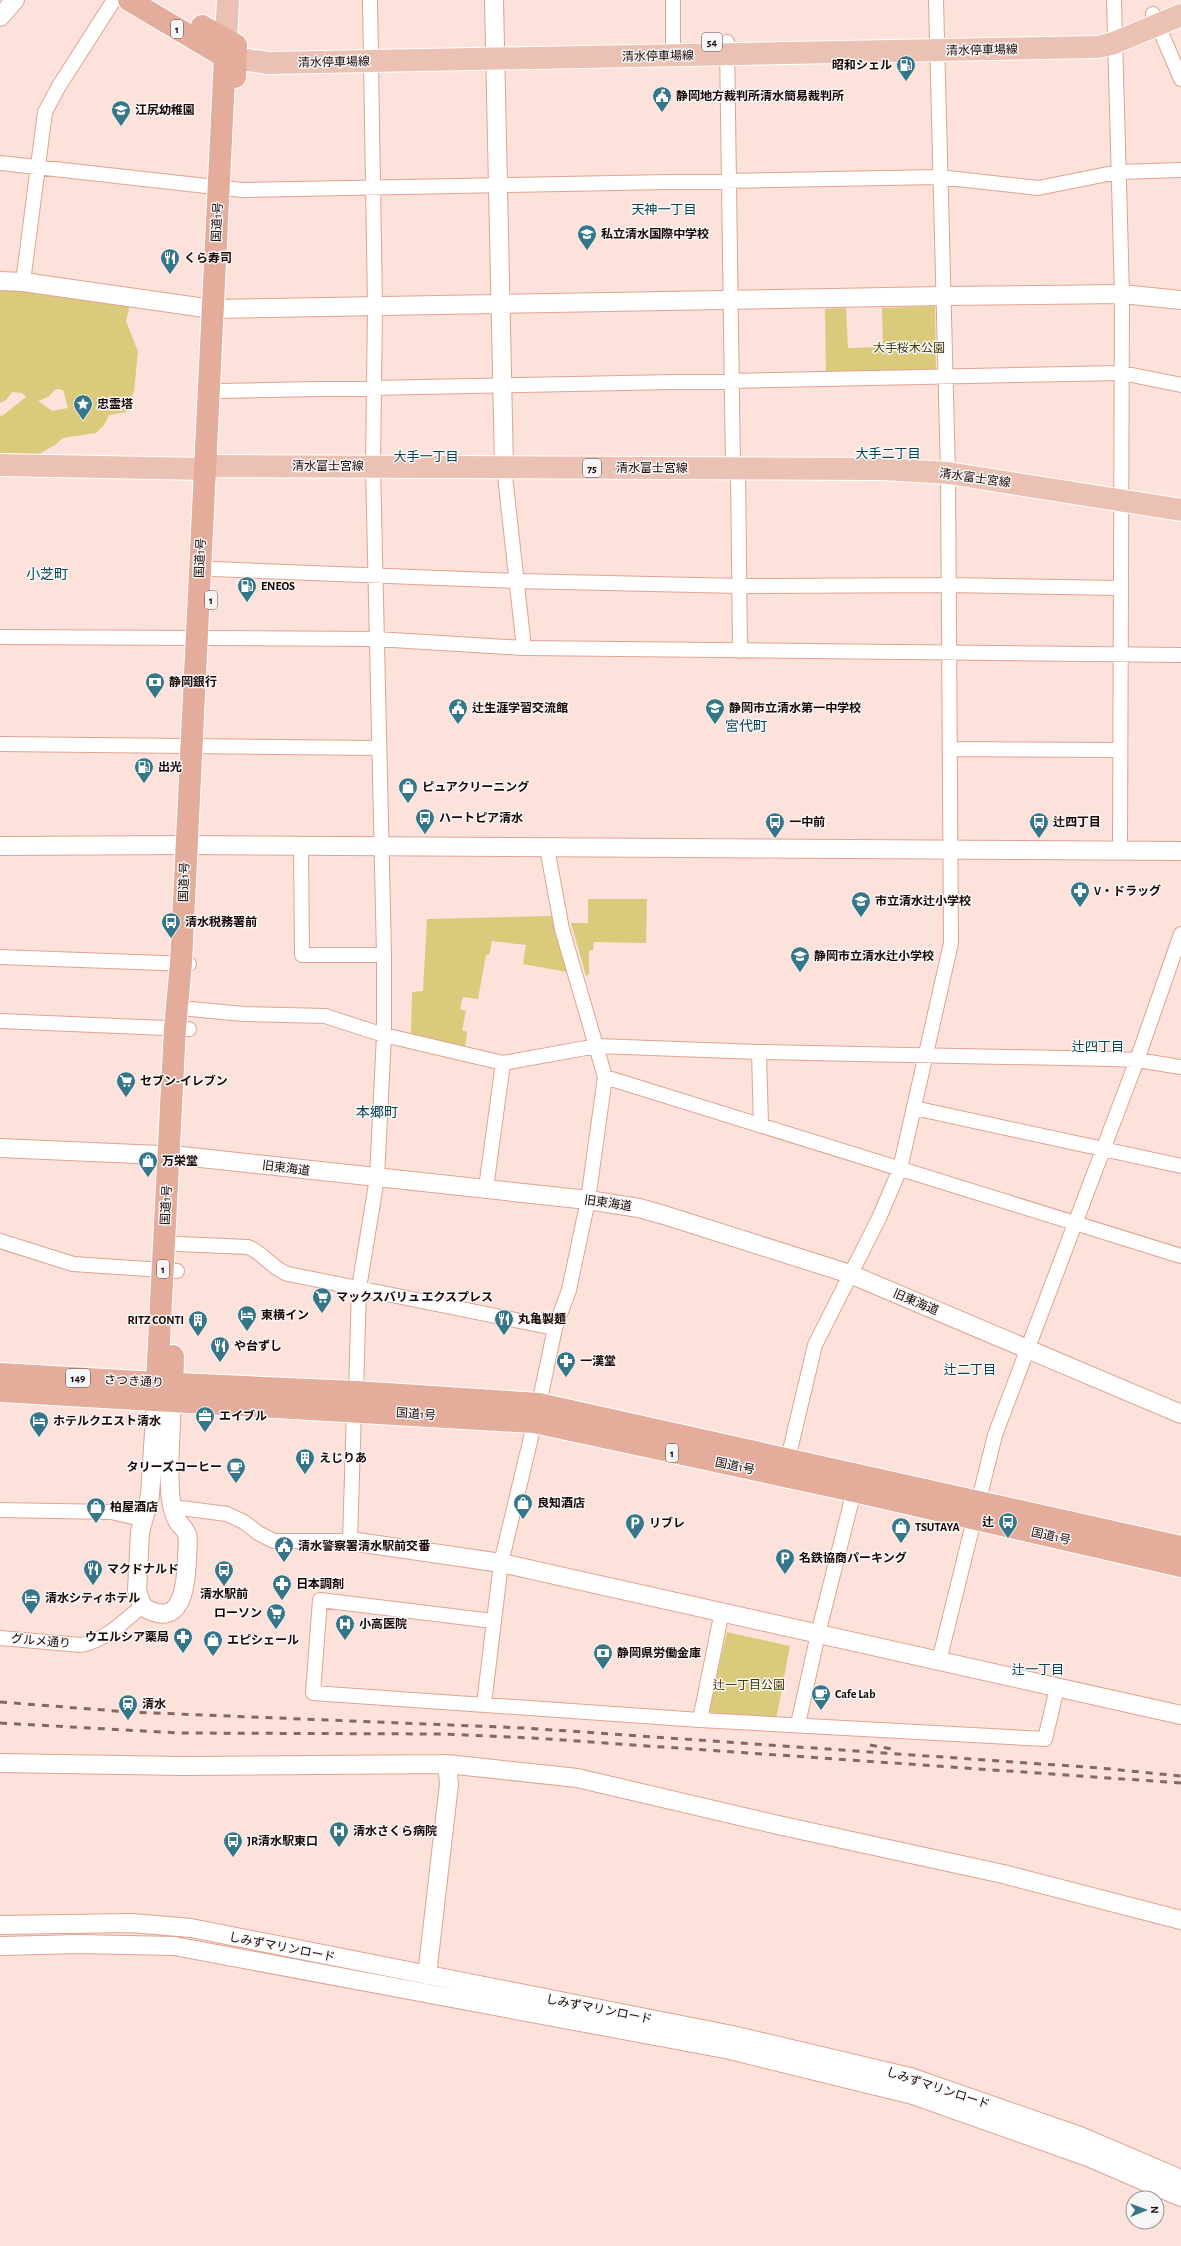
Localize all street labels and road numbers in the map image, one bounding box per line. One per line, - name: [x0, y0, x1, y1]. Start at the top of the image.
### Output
- road number: 1: [171, 20, 183, 38]
- road number: 54: [702, 33, 722, 51]
- street label: 清水停車場線: [946, 42, 1018, 57]
- street label: 清水停車場線: [622, 48, 694, 63]
- street label: 清水停車場線: [298, 54, 370, 69]
- street label: 国道1号: [209, 202, 224, 242]
- street label: 清水富士宮線: [292, 459, 364, 472]
- road number: 75: [583, 459, 601, 477]
- street label: 清水富士宮線: [616, 461, 688, 474]
- street label: 清水富士宮線: [939, 466, 1012, 489]
- street label: 国道1号: [192, 538, 207, 578]
- road number: 1: [205, 591, 217, 609]
- street label: 国道1号: [176, 862, 191, 902]
- street label: 旧東海道: [261, 1158, 311, 1177]
- street label: 国道1号: [158, 1185, 173, 1225]
- street label: 旧東海道: [583, 1193, 633, 1212]
- road number: 1: [157, 1260, 169, 1278]
- street label: 旧東海道: [892, 1286, 941, 1317]
- road number: 149: [66, 1369, 90, 1387]
- street label: さつき通り: [104, 1372, 164, 1389]
- street label: 国道1号: [396, 1406, 437, 1421]
- road number: 1: [666, 1444, 678, 1462]
- street label: 国道1号: [714, 1455, 756, 1476]
- street label: 国道1号: [1030, 1525, 1072, 1546]
- street label: グルメ通り: [11, 1631, 72, 1650]
- street label: しみずマリンロード: [228, 1930, 336, 1963]
- street label: しみずマリンロード: [545, 1992, 653, 2025]
- street label: しみずマリンロード: [885, 2065, 992, 2110]

